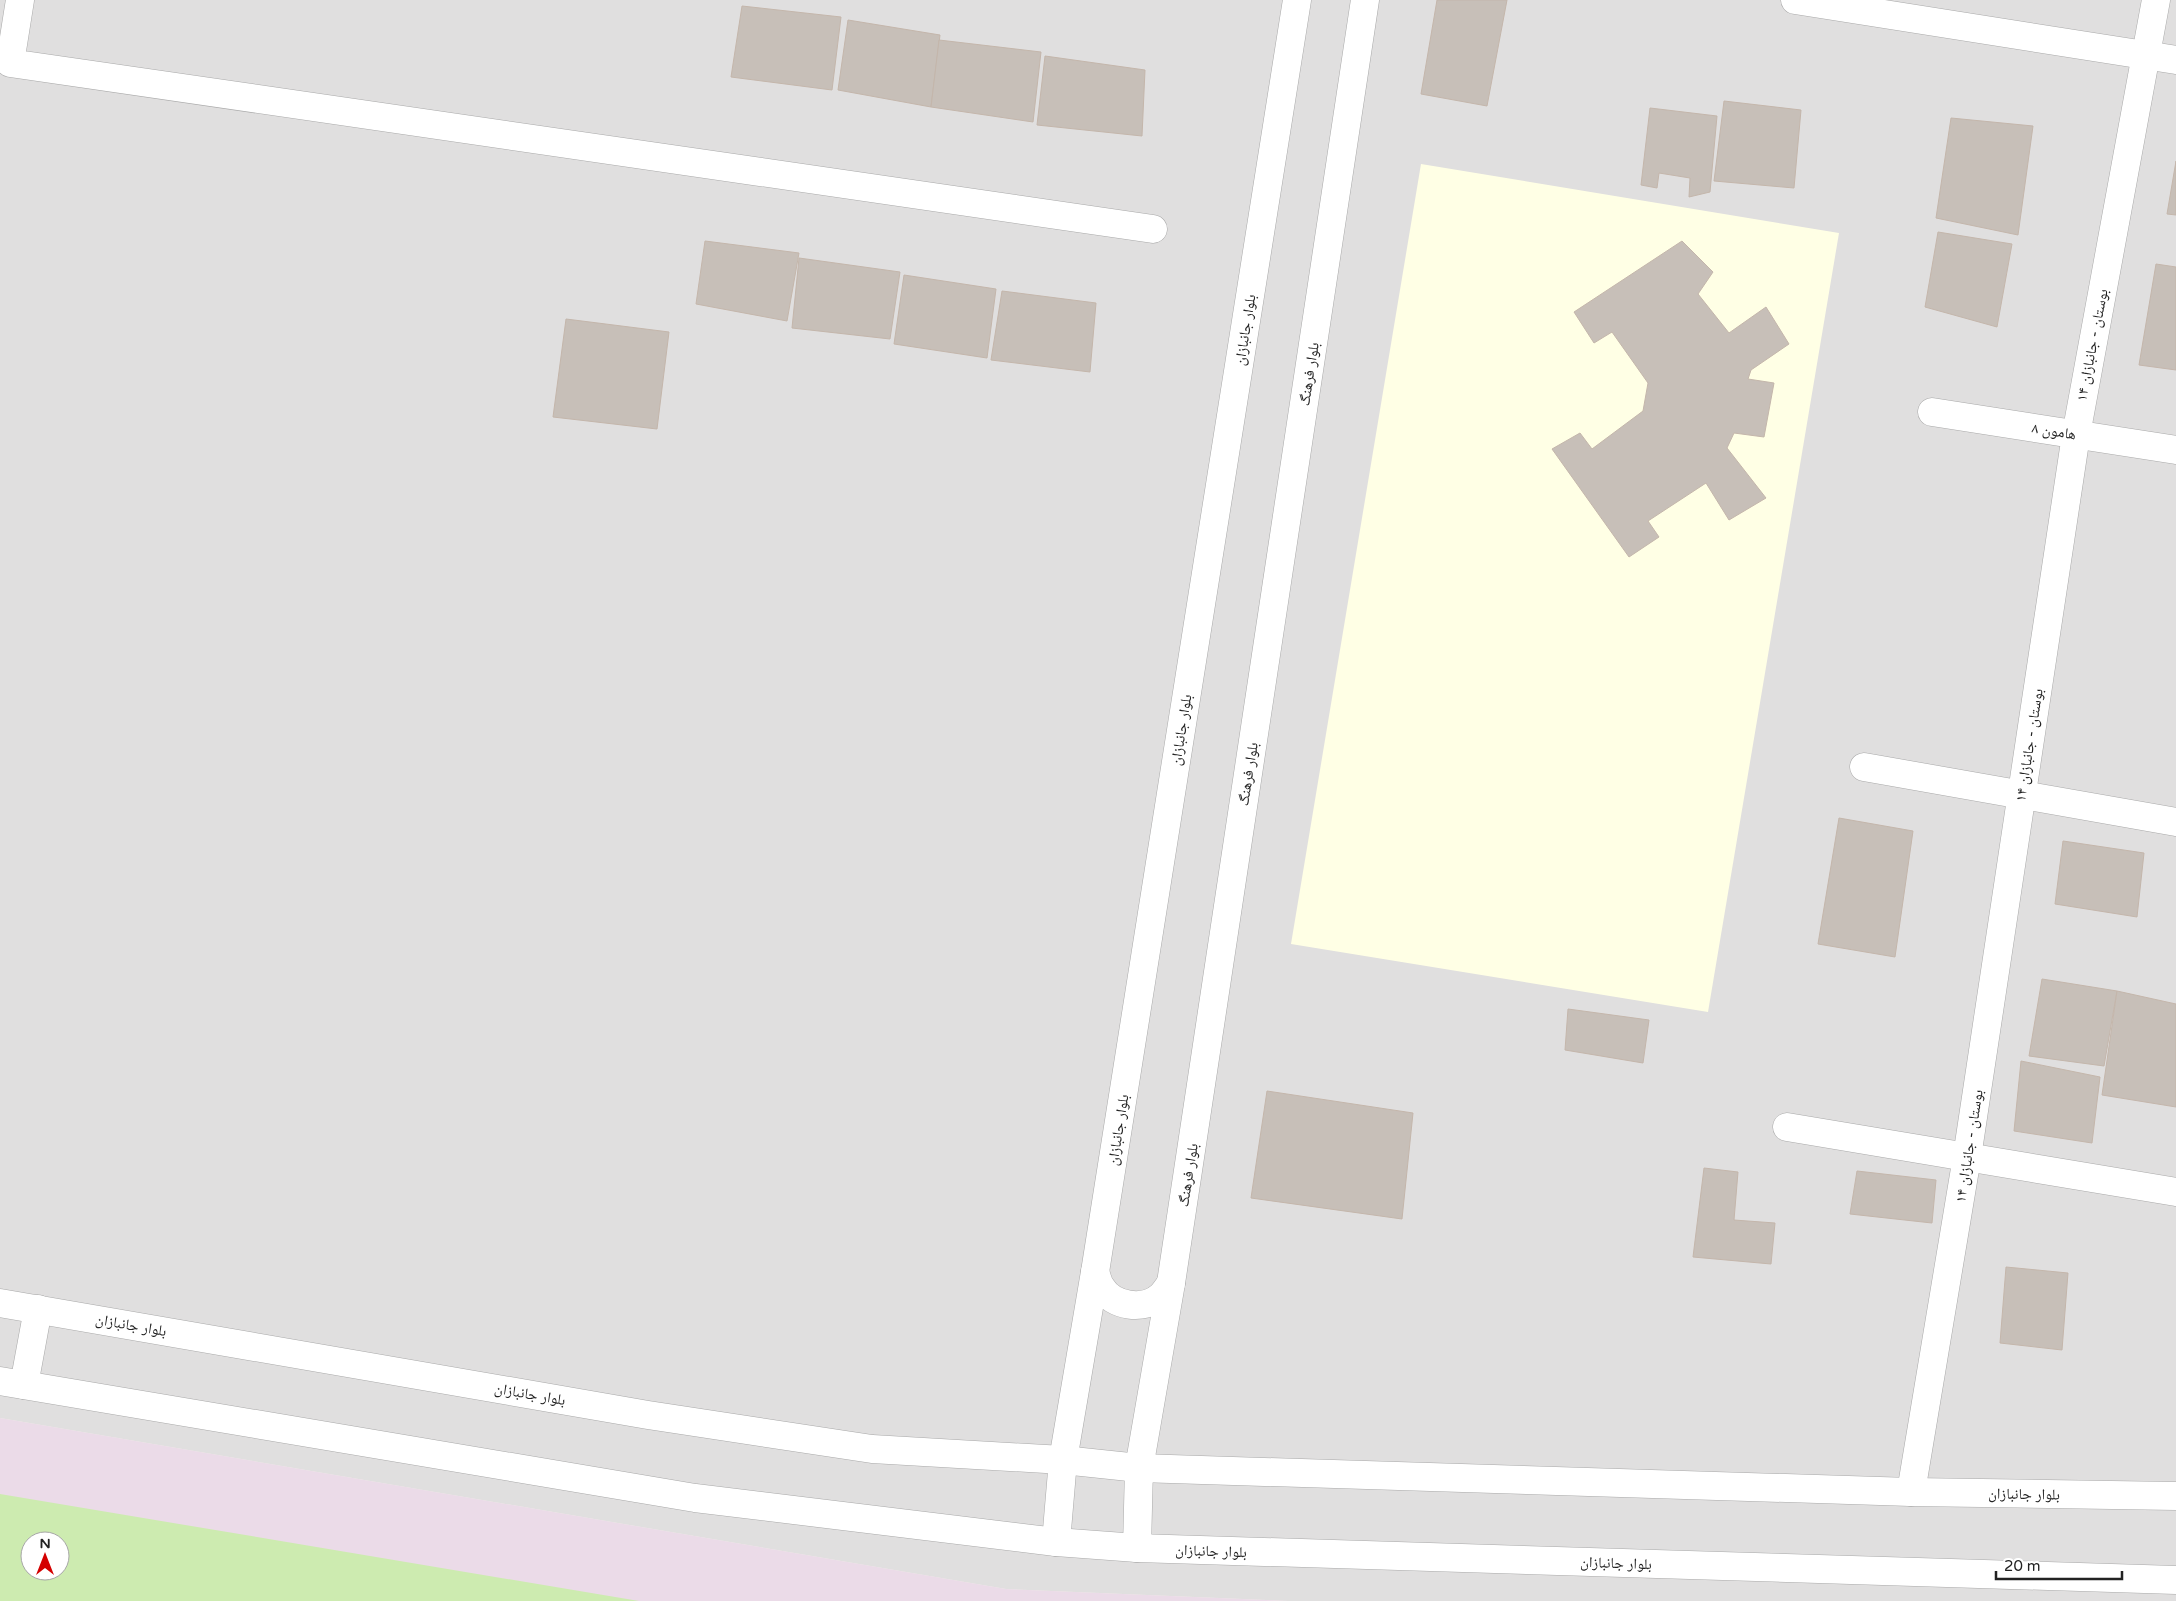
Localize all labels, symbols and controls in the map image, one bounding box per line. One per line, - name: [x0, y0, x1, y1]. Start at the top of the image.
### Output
- street label: بوستان - جانبازان ۱۴: [2072, 287, 2113, 403]
- street label: بلوار جانبازان: [1230, 293, 1260, 367]
- street label: بلوار فرهنگ: [1295, 341, 1323, 407]
- street label: هامون ۸: [2030, 419, 2077, 444]
- street label: بوستان - جانبازان ۱۴: [2011, 687, 2048, 803]
- street label: بلوار جانبازان: [1166, 693, 1196, 767]
- street label: بلوار فرهنگ: [1234, 741, 1262, 807]
- street label: بوستان - جانبازان ۱۴: [1951, 1088, 1988, 1204]
- street label: بلوار جانبازان: [1103, 1093, 1133, 1167]
- street label: بلوار فرهنگ: [1174, 1142, 1202, 1208]
- street label: بلوار جانبازان: [94, 1310, 168, 1341]
- street label: بلوار جانبازان: [493, 1379, 567, 1410]
- street label: بلوار جانبازان: [1988, 1484, 2060, 1505]
- north arrow: [20, 1531, 70, 1581]
- text: N: [39, 1535, 51, 1552]
- street label: بلوار جانبازان: [1175, 1541, 1247, 1562]
- scale bar: [1996, 1548, 2122, 1580]
- street label: بلوار جانبازان: [1580, 1553, 1652, 1574]
- text: 20 m: [2004, 1557, 2041, 1575]

